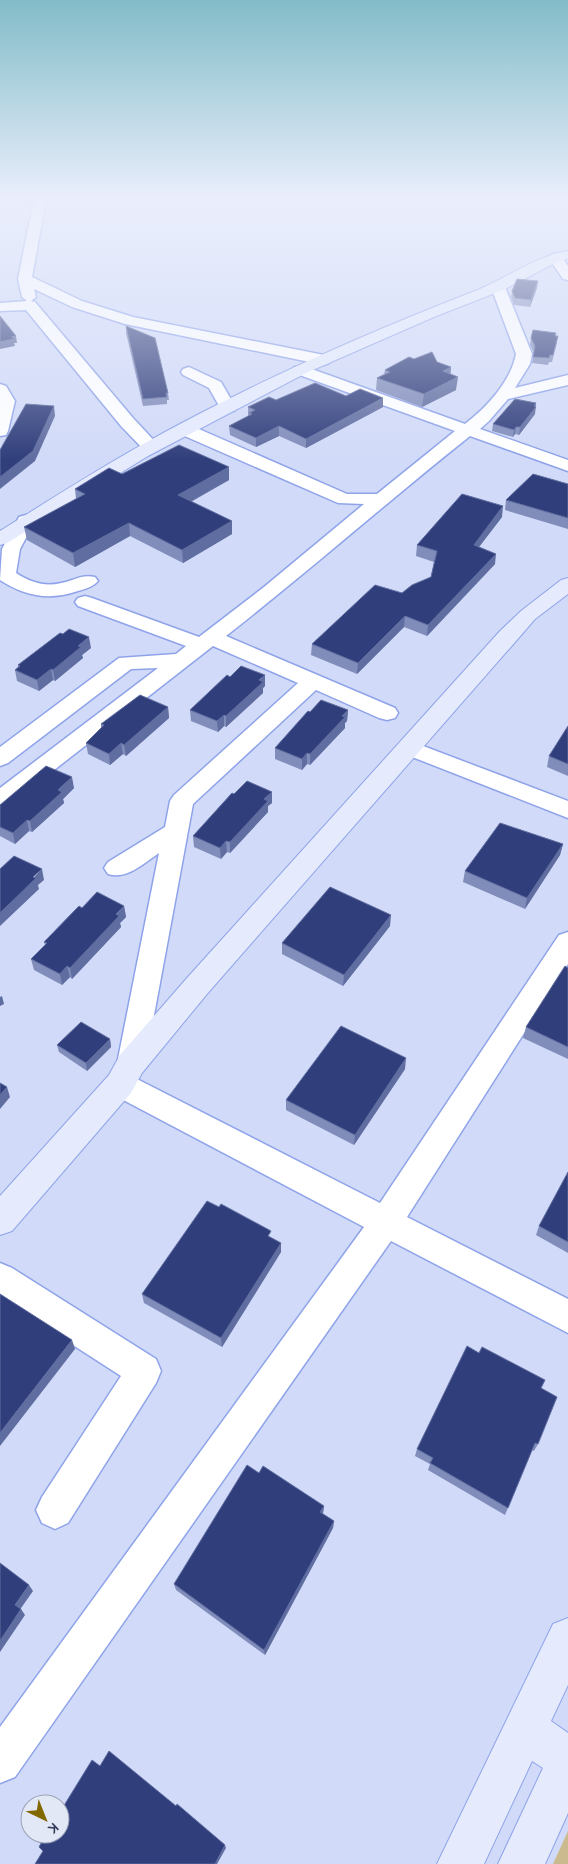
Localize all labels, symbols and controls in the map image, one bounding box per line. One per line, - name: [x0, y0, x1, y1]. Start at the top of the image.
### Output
- north arrow: [20, 1794, 70, 1844]
- text: K: [44, 1819, 63, 1838]

